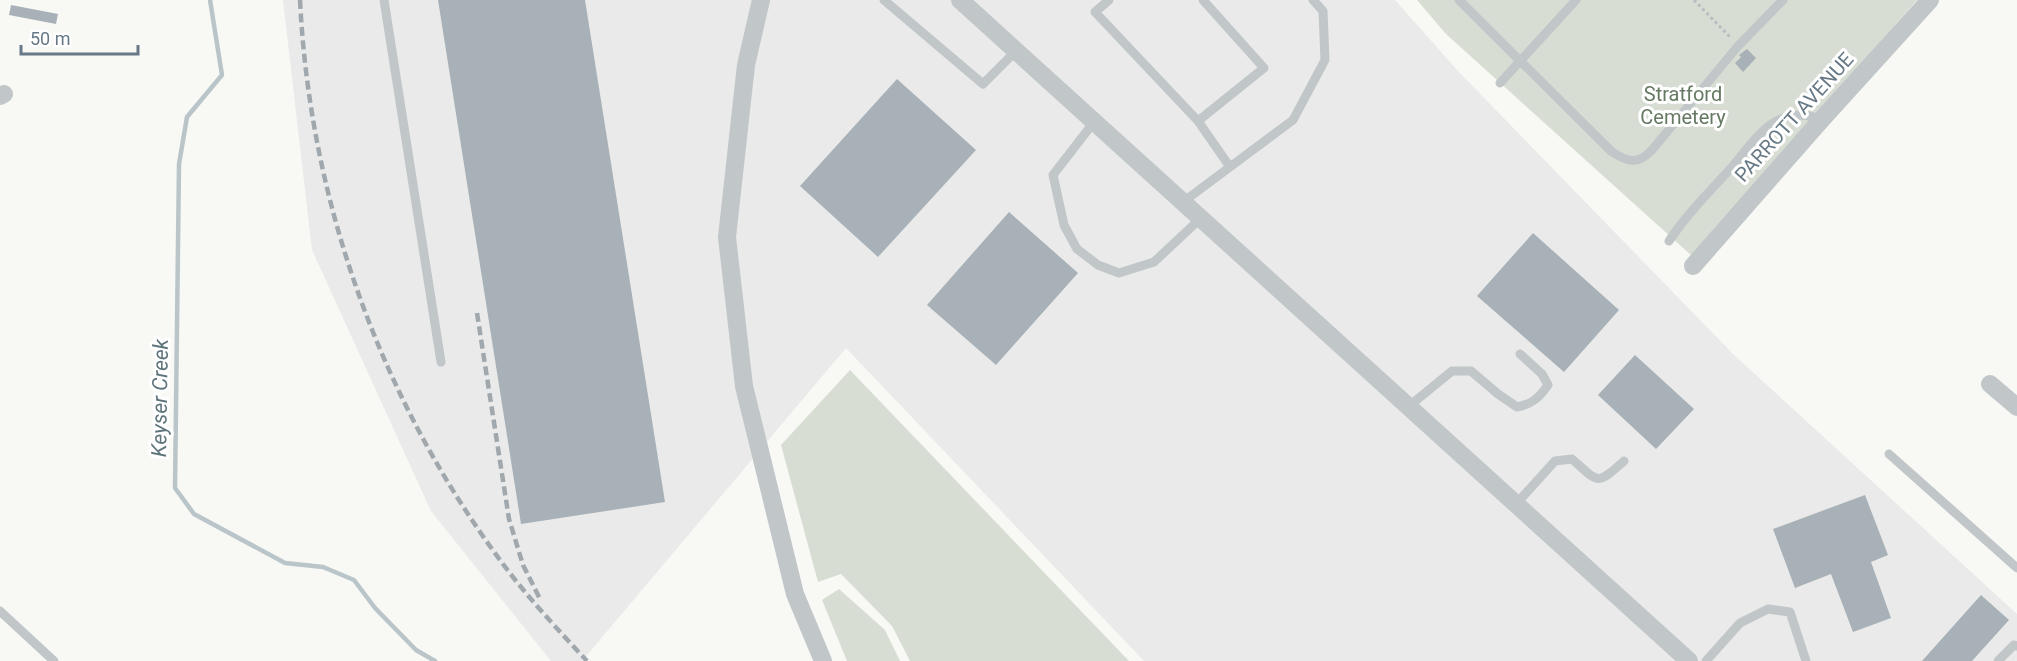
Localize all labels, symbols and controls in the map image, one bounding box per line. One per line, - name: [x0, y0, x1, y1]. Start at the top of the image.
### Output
- scale bar: [21, 18, 138, 56]
- text: 50 m: [30, 28, 70, 49]
- street label: PARROTT AVENUE: [1730, 47, 1858, 187]
- park label: Stratford Cemetery: [1640, 82, 1726, 129]
- water label: Keyser Creek: [147, 338, 173, 457]

